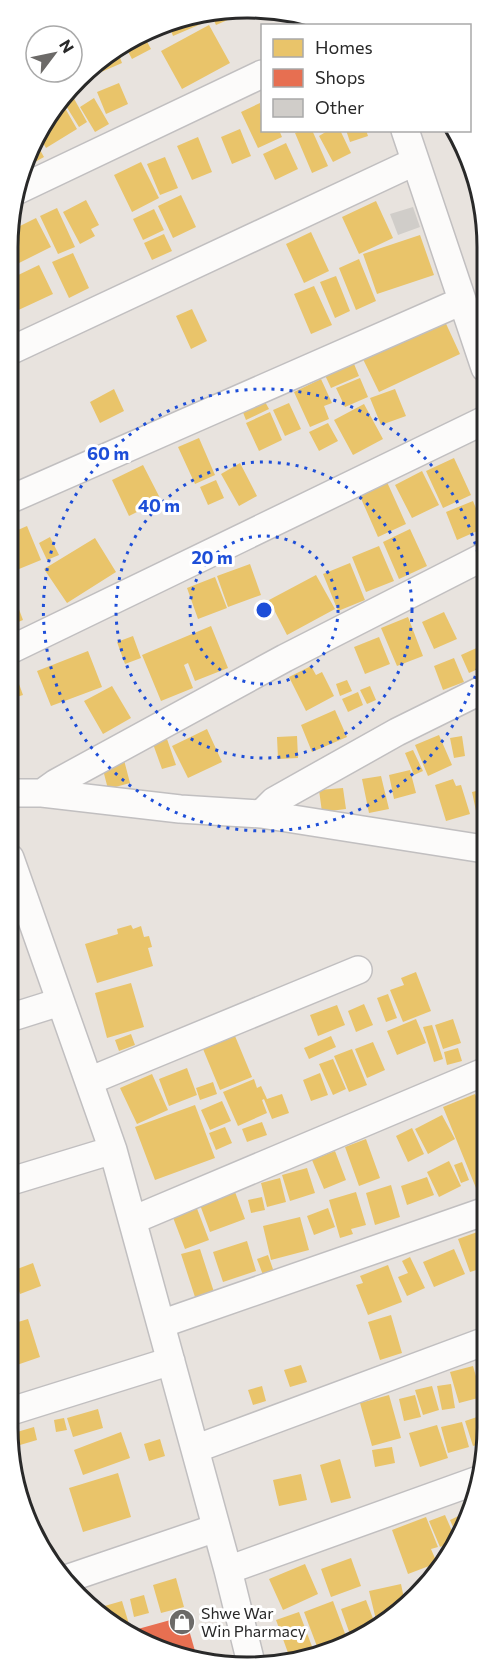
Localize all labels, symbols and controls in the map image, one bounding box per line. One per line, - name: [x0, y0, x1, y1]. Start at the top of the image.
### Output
- north arrow: [24, 24, 84, 84]
- legend: [261, 24, 471, 132]
- text: N: [56, 36, 78, 56]
- text: Homes: [315, 36, 373, 58]
- text: Shops: [315, 66, 365, 88]
- text: Other: [315, 96, 364, 118]
- text: 60 m: [87, 442, 129, 464]
- text: 40 m: [138, 494, 180, 516]
- text: 20 m: [191, 546, 233, 568]
- centre of rings: [254, 600, 274, 620]
- place label: Shwe War Win Pharmacy: [201, 1603, 306, 1640]
- shop icon: Shwe War Win Pharmacy: [167, 1607, 197, 1637]

